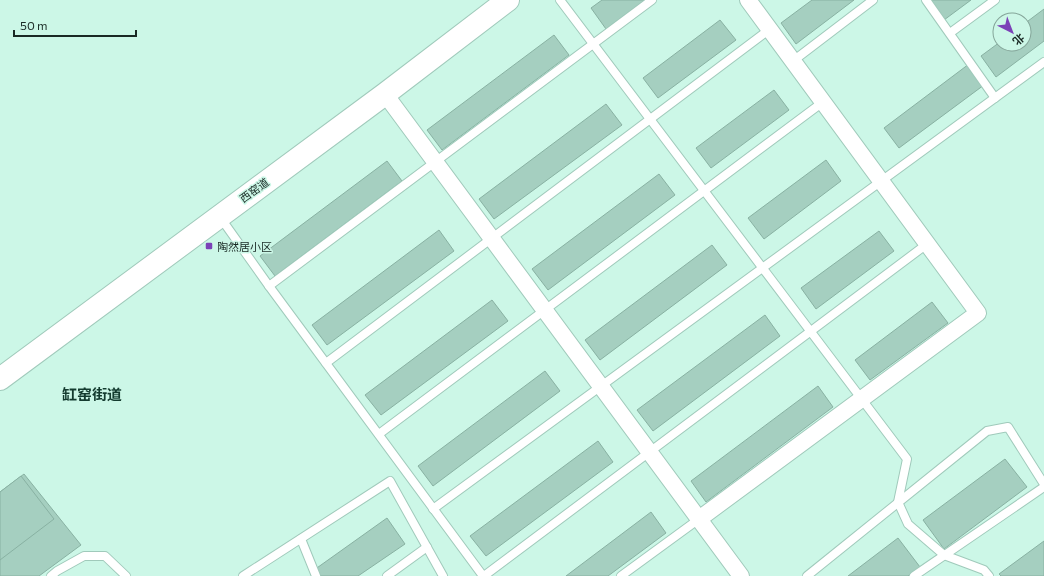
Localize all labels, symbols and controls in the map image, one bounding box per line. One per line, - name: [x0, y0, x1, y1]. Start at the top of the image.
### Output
- scale bar: [14, 12, 136, 38]
- north arrow: [992, 12, 1032, 52]
- text: 50 m: [20, 18, 48, 32]
- text: 北: [1011, 31, 1027, 48]
- street label: 西窑道: [237, 175, 271, 205]
- place label: 陶然居小区: [217, 240, 272, 253]
- marker: 陶然居小区: [204, 241, 214, 251]
- district label: 缸窑街道: [62, 385, 122, 403]

